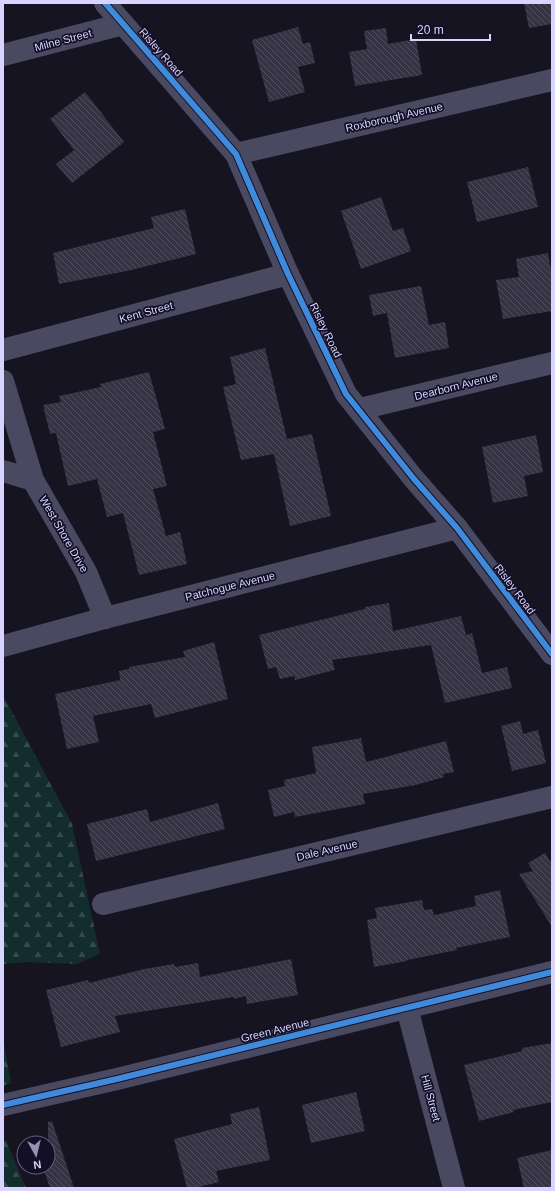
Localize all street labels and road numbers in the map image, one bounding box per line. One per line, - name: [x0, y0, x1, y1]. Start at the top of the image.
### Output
- street label: Risley Road: [137, 26, 185, 78]
- street label: Milne Street: [33, 27, 93, 53]
- street label: Roxborough Avenue: [344, 100, 444, 134]
- street label: Kent Street: [118, 299, 174, 325]
- street label: Risley Road: [308, 301, 344, 359]
- street label: Dearborn Avenue: [413, 370, 499, 402]
- street label: West Shore Drive: [37, 494, 91, 574]
- street label: Risley Road: [492, 562, 538, 616]
- street label: Patchogue Avenue: [184, 569, 276, 603]
- street label: Dale Avenue: [295, 837, 359, 863]
- street label: Green Avenue: [240, 1016, 310, 1044]
- street label: Hill Street: [419, 1073, 443, 1123]

